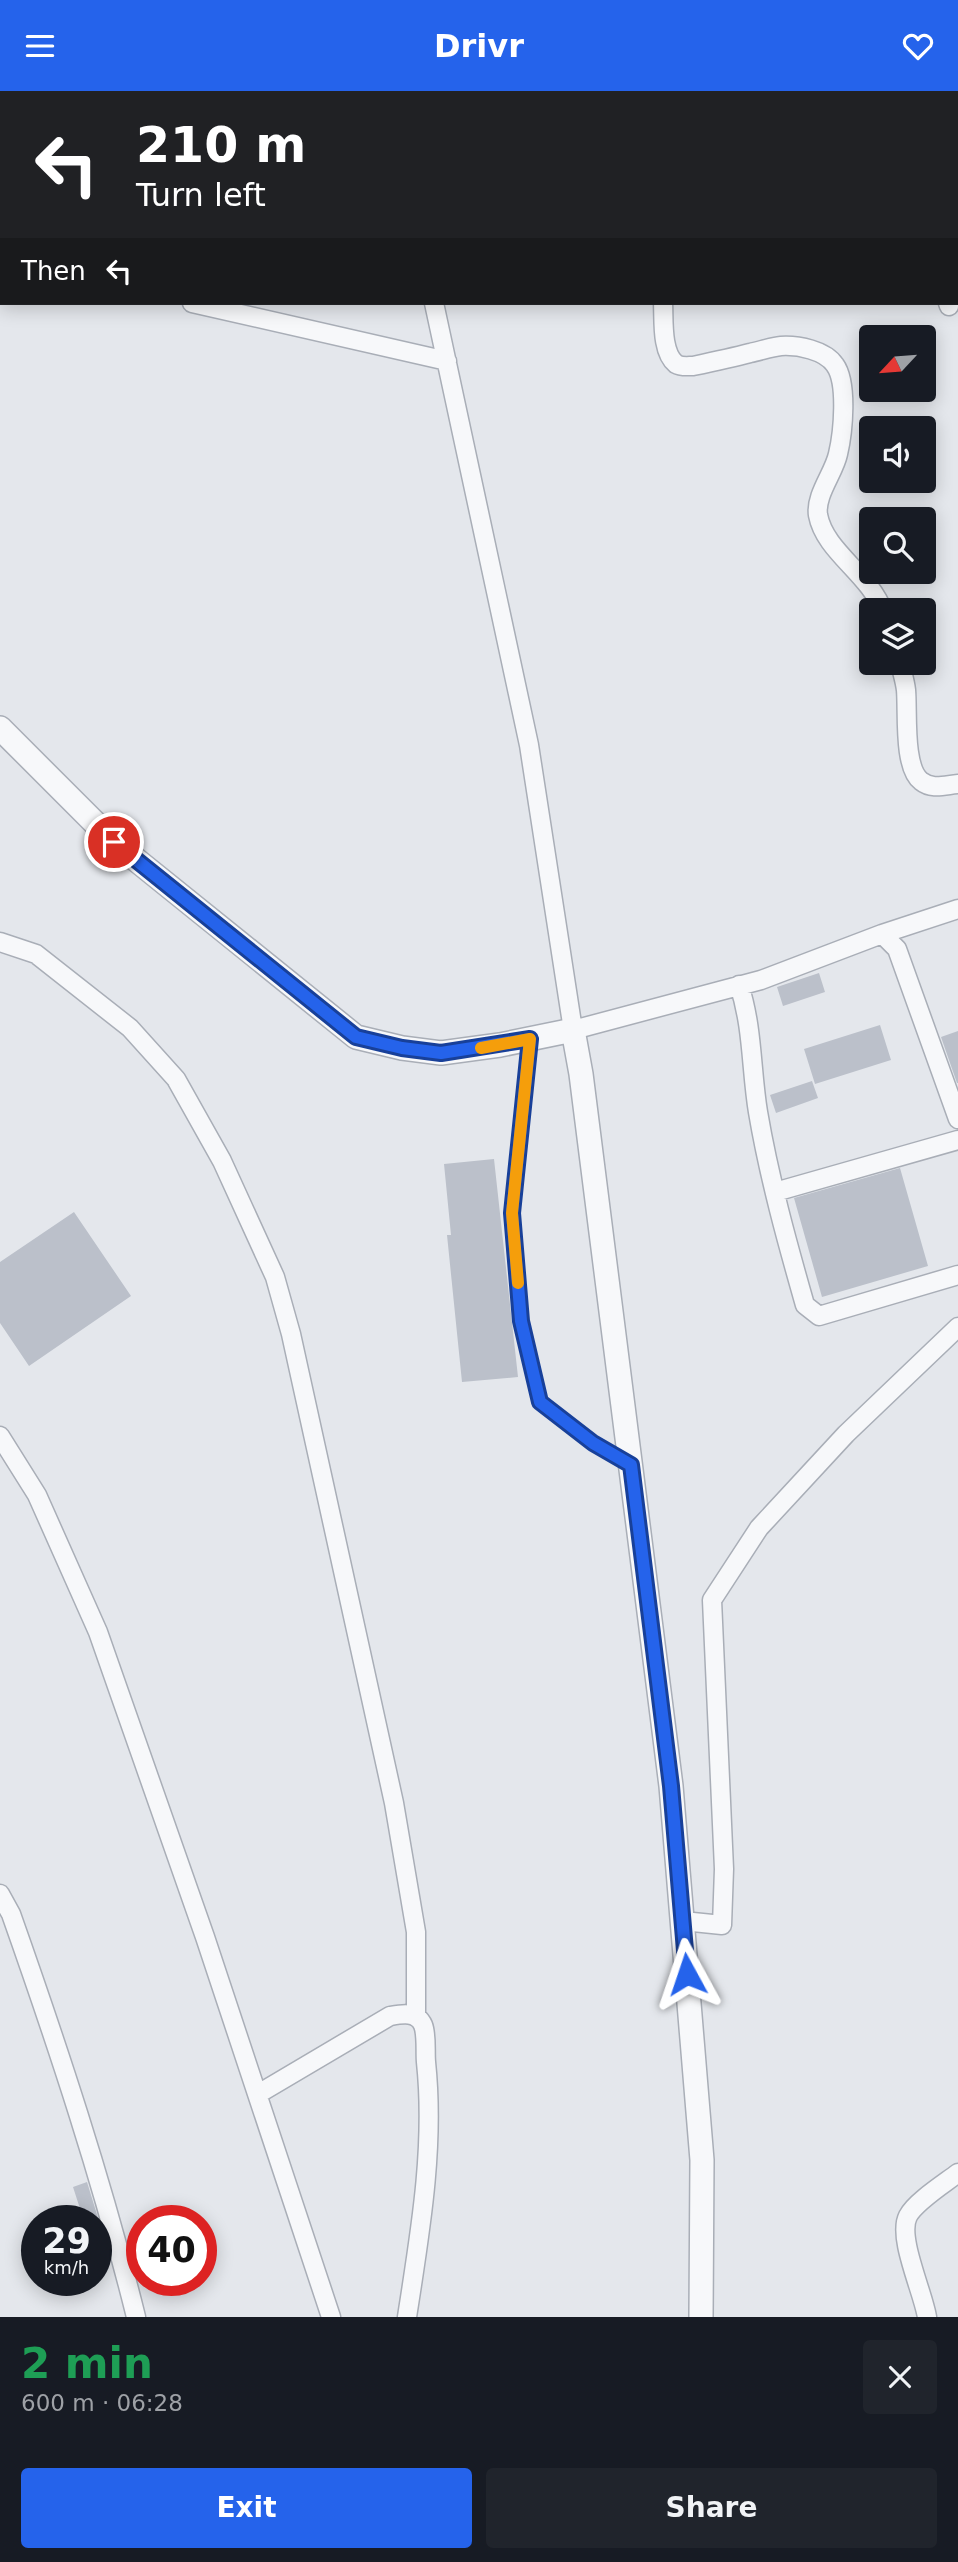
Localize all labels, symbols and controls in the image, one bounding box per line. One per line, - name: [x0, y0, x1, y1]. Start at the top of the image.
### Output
- icon: menu: [21, 27, 59, 65]
- text: Drivr: [434, 27, 524, 65]
- icon: heart: [899, 27, 937, 65]
- text: 210 m: [136, 117, 306, 174]
- icon: left: [21, 119, 112, 210]
- text: Turn left: [136, 176, 266, 214]
- icon: left: [100, 252, 138, 290]
- text: Then: [21, 256, 86, 286]
- north arrow: [859, 325, 936, 403]
- map controls: [859, 325, 936, 675]
- button: sound: [859, 416, 936, 493]
- button: search: [859, 507, 936, 584]
- button: layers: [859, 598, 936, 675]
- pin: [84, 812, 144, 872]
- icon: arrive: [95, 823, 133, 861]
- position arrow: [650, 1937, 724, 2011]
- speed limit sign: 40: [126, 2205, 217, 2296]
- text: 29: [42, 2221, 91, 2261]
- text: km/h: [44, 2257, 89, 2278]
- text: 2 min: [21, 2339, 153, 2388]
- button: close: [863, 2340, 937, 2414]
- text: 600 m · 06:28: [21, 2390, 183, 2416]
- button: Exit: [21, 2468, 472, 2548]
- button: Share: [486, 2468, 937, 2548]

